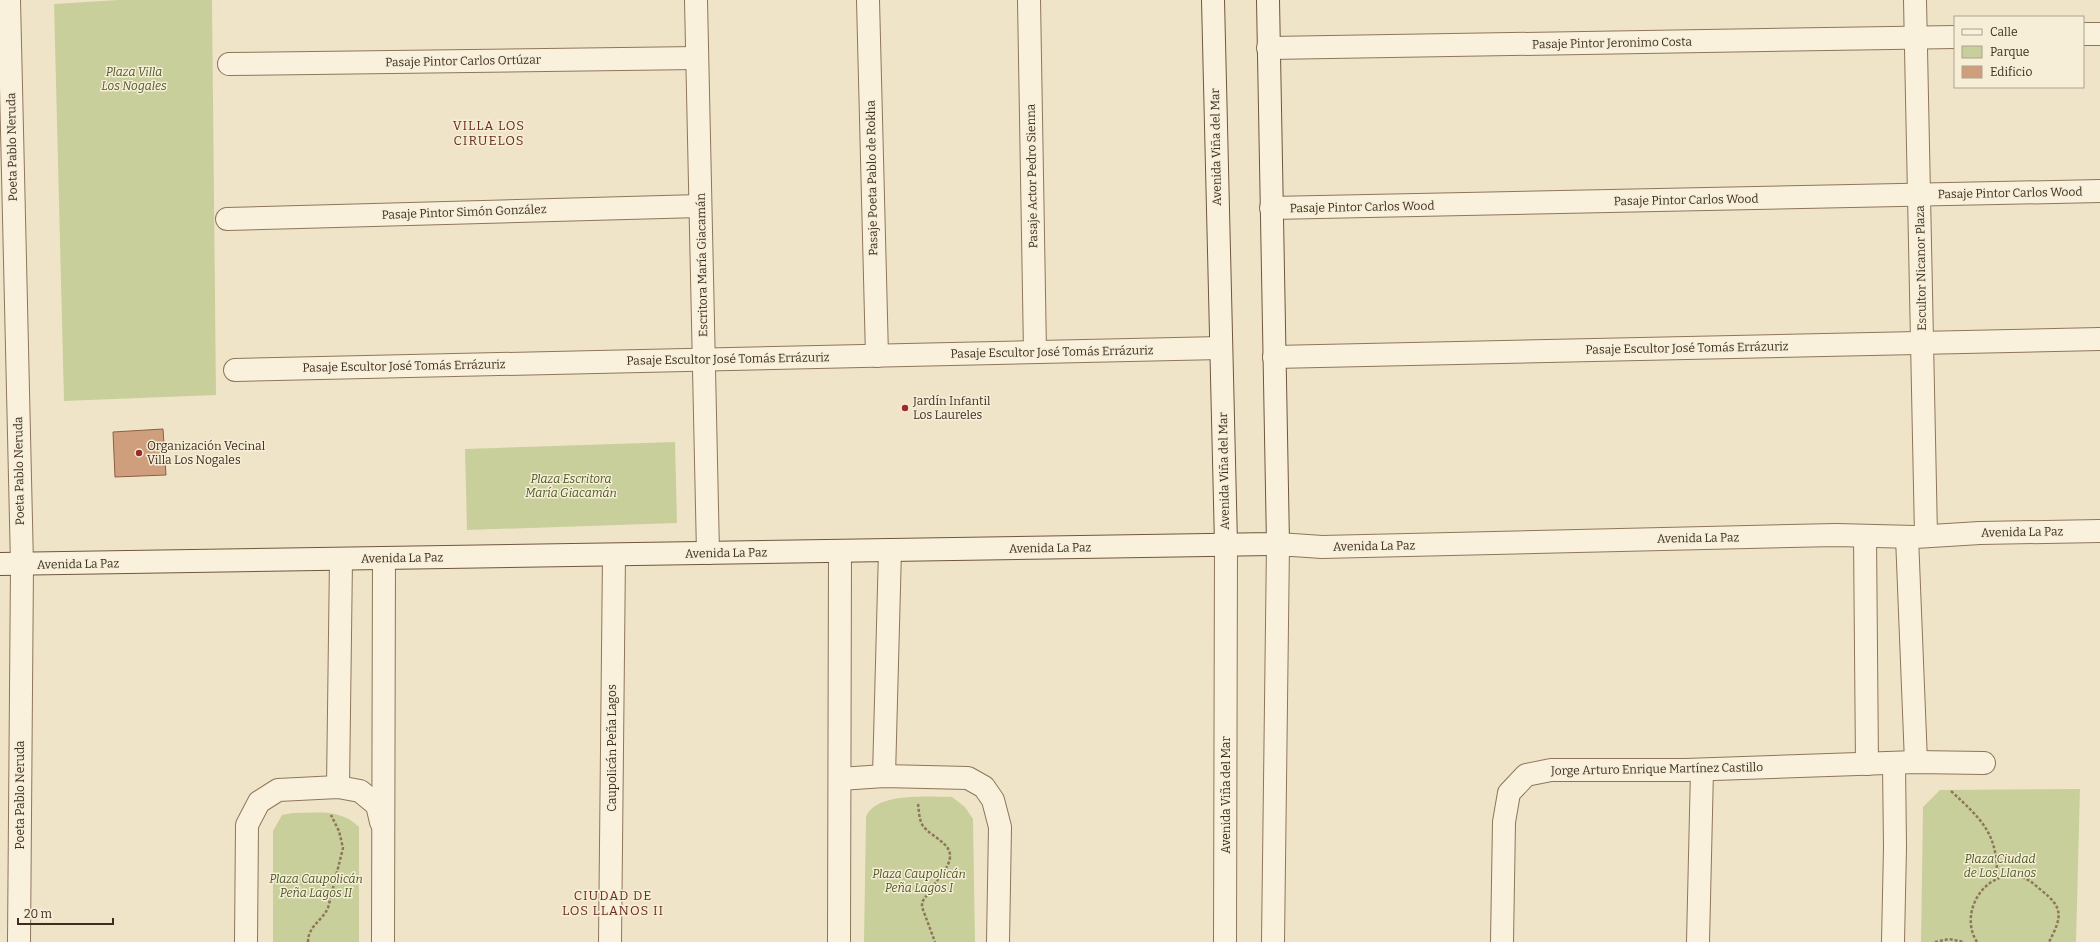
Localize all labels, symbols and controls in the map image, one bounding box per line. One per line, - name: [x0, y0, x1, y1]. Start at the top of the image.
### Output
- legend: [1954, 16, 2084, 88]
- text: Calle: [1990, 25, 2018, 39]
- street label: Pasaje Pintor Jeronimo Costa: [1532, 35, 1693, 51]
- text: Parque: [1990, 45, 2029, 59]
- street label: Pasaje Pintor Carlos Ortúzar: [385, 53, 542, 69]
- park label: Plaza Villa Los Nogales: [101, 65, 167, 93]
- text: Edificio: [1990, 65, 2032, 79]
- street label: Avenida Viña del Mar: [1208, 87, 1224, 206]
- street label: Poeta Pablo Neruda: [4, 92, 20, 202]
- street label: Pasaje Poeta Pablo de Rokha: [864, 100, 880, 256]
- street label: Pasaje Actor Pedro Sienna: [1024, 103, 1040, 248]
- district label: VILLA LOS CIRUELOS: [453, 118, 525, 148]
- street label: Pasaje Pintor Carlos Wood: [1937, 185, 2083, 201]
- street label: Escritora María Giacamán: [694, 192, 710, 337]
- street label: Pasaje Pintor Carlos Wood: [1613, 192, 1759, 208]
- street label: Pasaje Pintor Carlos Wood: [1289, 199, 1435, 215]
- street label: Pasaje Pintor Simón González: [381, 202, 547, 222]
- street label: Escultor Nicanor Plaza: [1913, 205, 1929, 331]
- street label: Pasaje Escultor José Tomás Errázuriz: [1585, 339, 1789, 357]
- street label: Pasaje Escultor José Tomás Errázuriz: [950, 343, 1154, 361]
- street label: Pasaje Escultor José Tomás Errázuriz: [626, 350, 830, 368]
- street label: Pasaje Escultor José Tomás Errázuriz: [302, 357, 506, 375]
- place label: Jardín Infantil Los Laureles: [912, 394, 991, 422]
- marker: Jardín Infantil Los Laureles: [900, 403, 910, 413]
- street label: Avenida Viña del Mar: [1216, 411, 1232, 530]
- street label: Poeta Pablo Neruda: [11, 416, 27, 526]
- place label: Organización Vecinal Villa Los Nogales: [147, 439, 266, 467]
- marker: Organización Vecinal Villa Los Nogales: [134, 448, 144, 458]
- park label: Plaza Escritora María Giacamán: [525, 472, 617, 500]
- street label: Avenida La Paz: [1981, 524, 2063, 540]
- street label: Avenida La Paz: [1657, 530, 1739, 546]
- street label: Avenida La Paz: [1333, 538, 1415, 554]
- street label: Avenida La Paz: [1009, 540, 1091, 556]
- street label: Avenida La Paz: [685, 545, 767, 561]
- street label: Avenida La Paz: [361, 550, 443, 566]
- street label: Avenida La Paz: [37, 556, 119, 572]
- street label: Caupolicán Peña Lagos: [605, 684, 619, 812]
- street label: Avenida Viña del Mar: [1219, 736, 1233, 854]
- street label: Poeta Pablo Neruda: [13, 740, 27, 849]
- street label: Jorge Arturo Enrique Martínez Castillo: [1550, 760, 1763, 778]
- park label: Plaza Ciudad de Los Llanos: [1964, 852, 2037, 880]
- park label: Plaza Caupolicán Peña Lagos I: [872, 867, 966, 895]
- park label: Plaza Caupolicán Peña Lagos II: [269, 872, 363, 900]
- district label: CIUDAD DE LOS LLANOS II: [562, 888, 664, 918]
- scale bar: [18, 900, 113, 926]
- text: 20 m: [24, 907, 53, 921]

